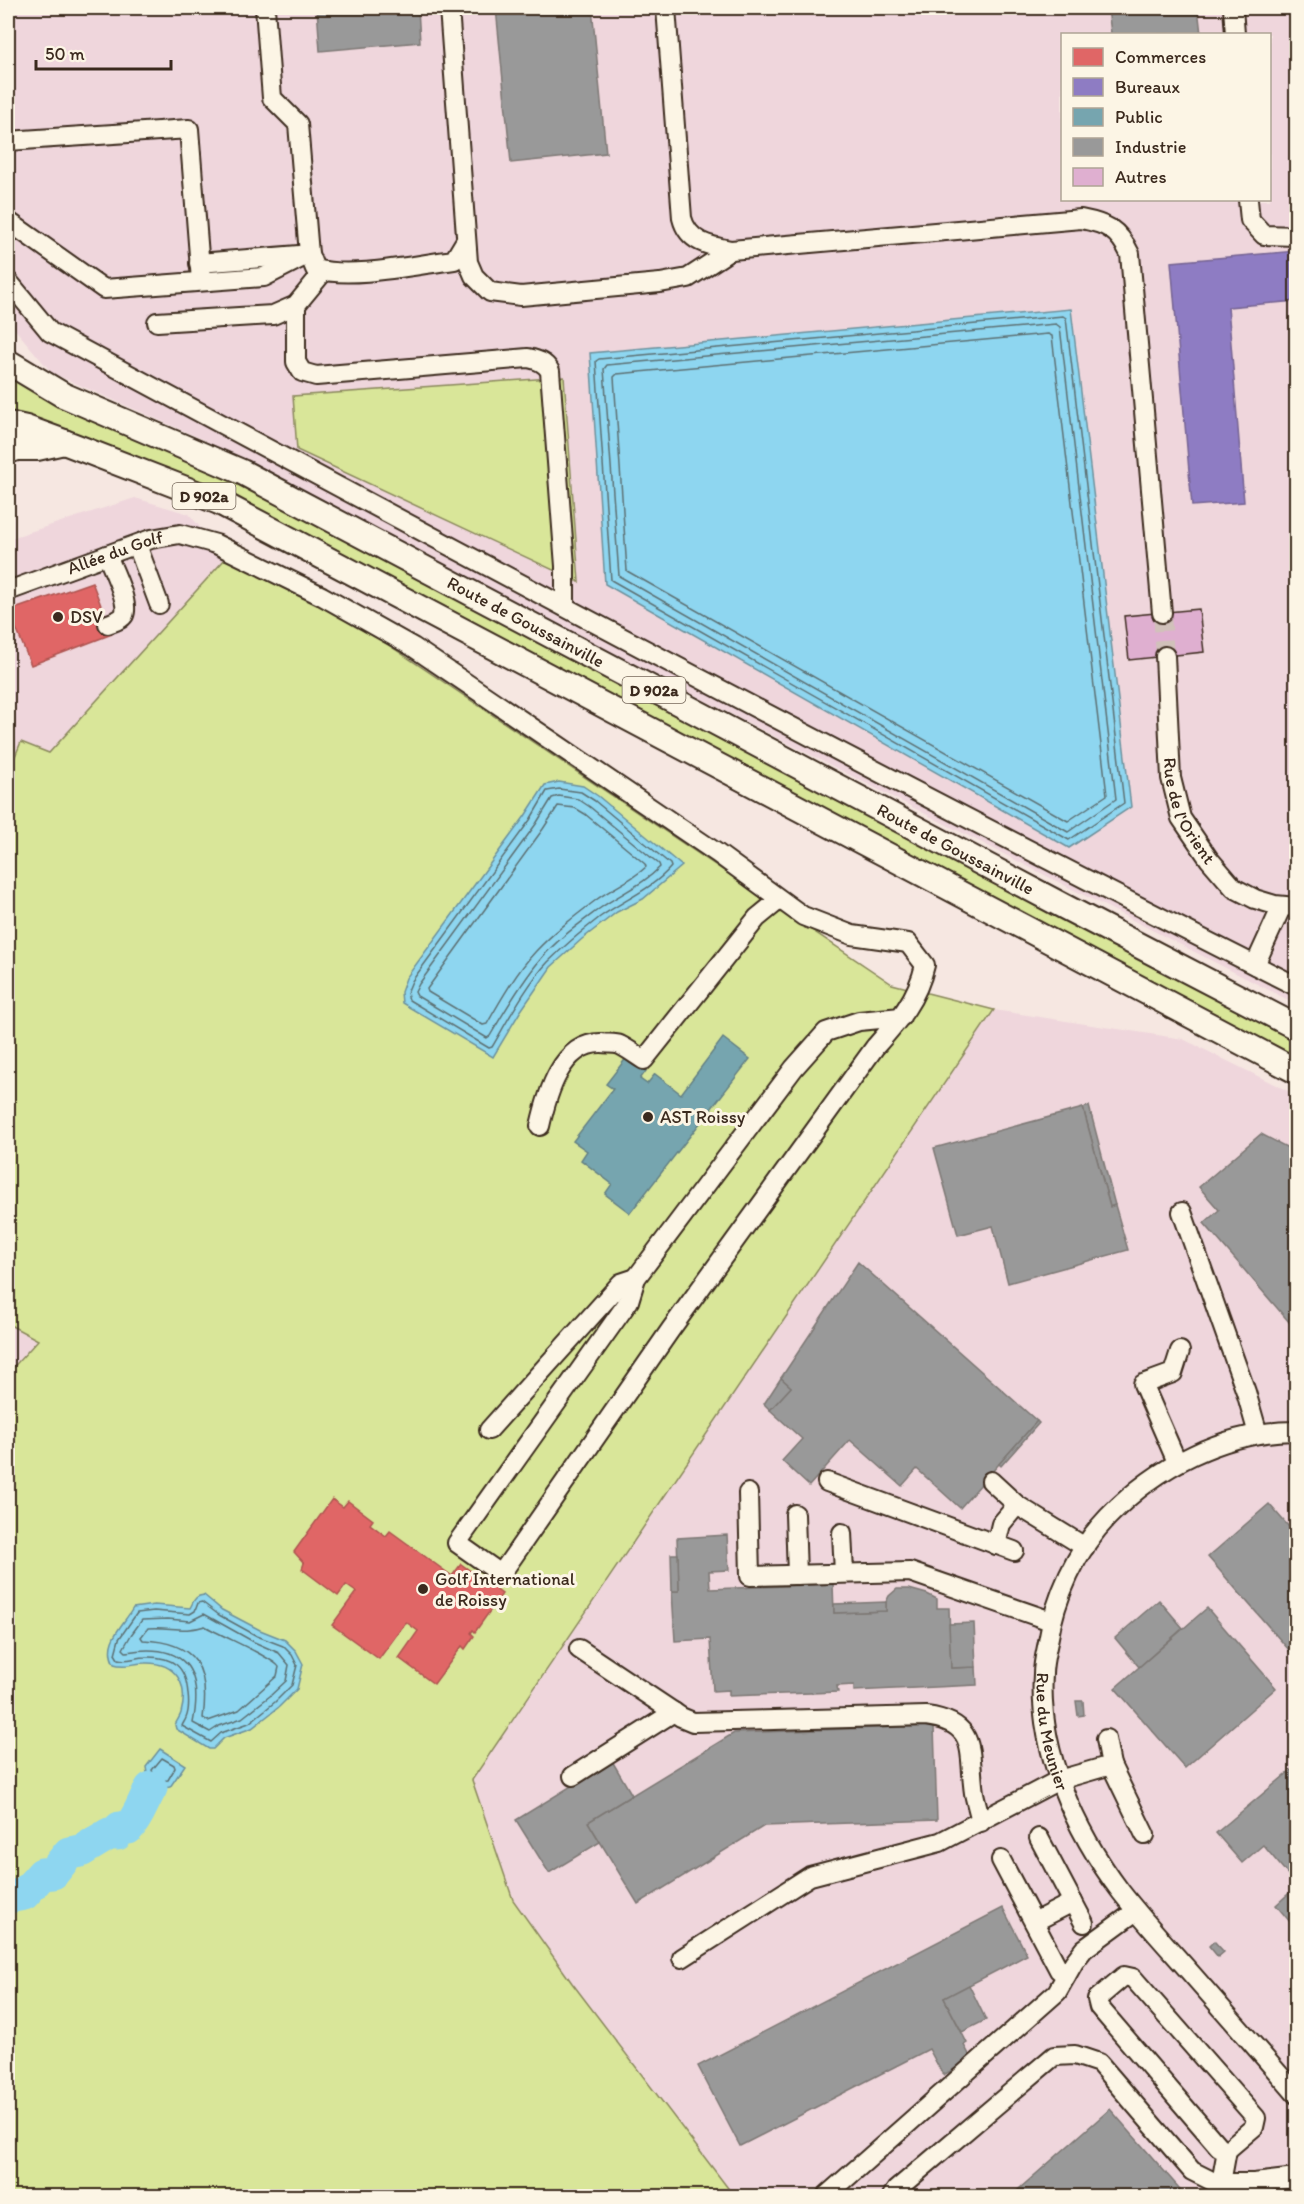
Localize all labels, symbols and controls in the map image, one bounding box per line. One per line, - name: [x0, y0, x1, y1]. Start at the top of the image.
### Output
- scale bar: [36, 33, 171, 71]
- legend: [1061, 33, 1271, 201]
- text: 50 m: [45, 43, 85, 65]
- text: Commerces: [1115, 46, 1206, 68]
- text: Bureaux: [1115, 76, 1181, 98]
- text: Public: [1115, 106, 1163, 128]
- text: Industrie: [1115, 136, 1186, 158]
- text: Autres: [1115, 166, 1167, 188]
- road number: D 902a: [172, 483, 236, 509]
- street label: Allée du Golf: [64, 526, 165, 579]
- street label: Route de Goussainville: [443, 571, 608, 673]
- place label: DSV: [70, 606, 103, 628]
- marker: DSV: [51, 610, 65, 624]
- road number: D 902a: [622, 677, 686, 703]
- street label: Rue de l'Orient: [1159, 757, 1220, 869]
- street label: Route de Goussainville: [873, 799, 1038, 900]
- place label: AST Roissy: [660, 1106, 746, 1128]
- marker: AST Roissy: [641, 1110, 655, 1124]
- place label: Golf International de Roissy: [435, 1568, 575, 1611]
- marker: Golf International de Roissy: [416, 1582, 430, 1596]
- street label: Rue du Meunier: [1032, 1672, 1074, 1795]

